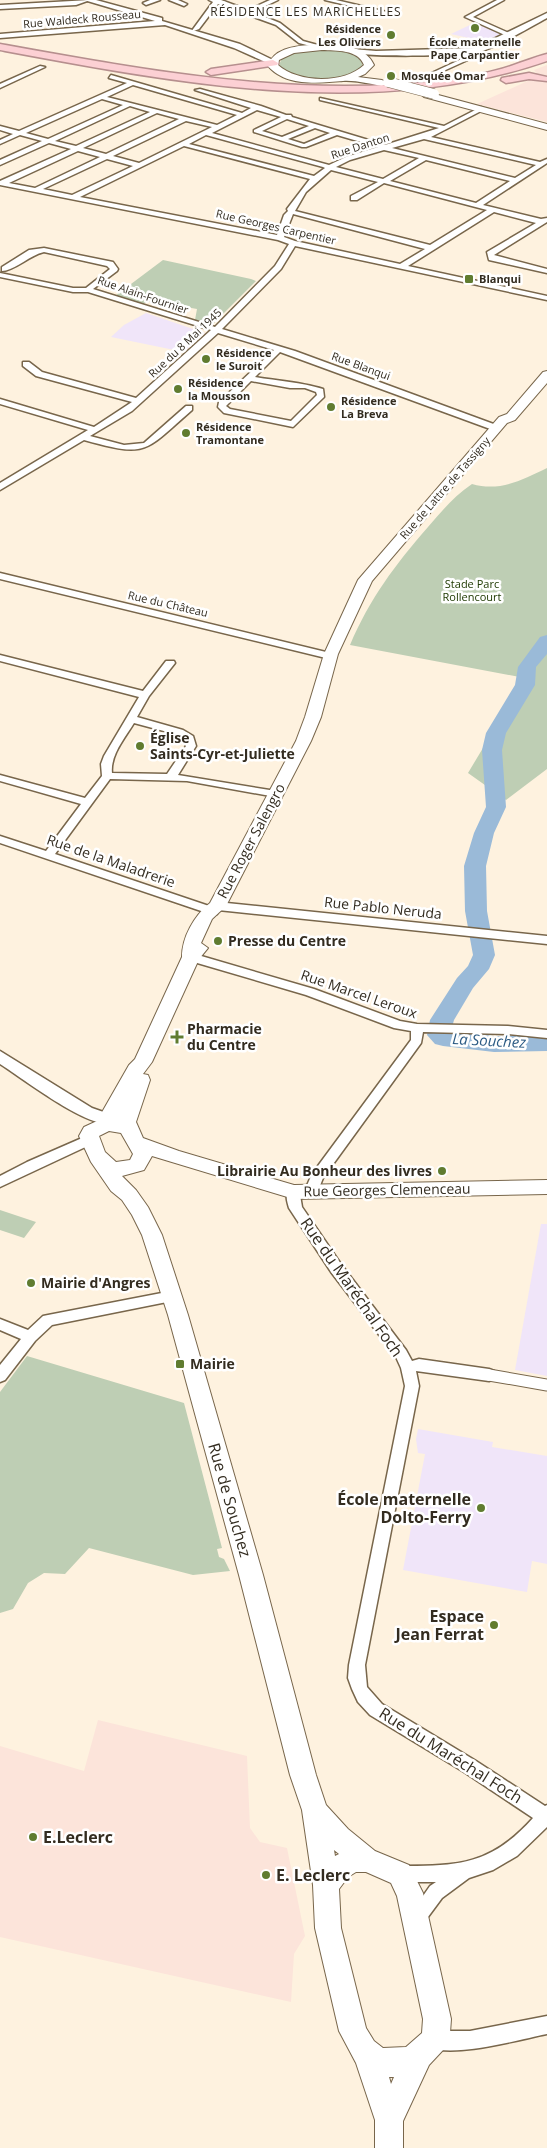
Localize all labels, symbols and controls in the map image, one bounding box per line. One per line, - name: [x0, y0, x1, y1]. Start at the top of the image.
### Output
- district label: RÉSIDENCE LES MARICHELLES: [210, 3, 402, 20]
- street label: Rue Waldeck Rousseau: [22, 6, 141, 31]
- place label: Résidence Les Oliviers: [318, 21, 382, 49]
- marker: École maternelle Pape Carpantier: [469, 22, 481, 34]
- marker: Résidence Les Oliviers: [385, 29, 397, 41]
- place label: École maternelle Pape Carpantier: [429, 34, 521, 62]
- place label: Mosquée Omar: [401, 68, 485, 83]
- marker: Mosquée Omar: [385, 70, 397, 82]
- street label: Rue Danton: [329, 129, 391, 162]
- street label: Rue Georges Carpentier: [215, 205, 338, 248]
- place label: Blanqui: [479, 271, 521, 286]
- street label: Rue Alain-Fournier: [96, 272, 191, 317]
- marker: Blanqui: [463, 273, 475, 285]
- street label: Rue du 8 Mai 1945: [145, 305, 224, 380]
- place label: Résidence le Suroit: [216, 345, 272, 373]
- street label: Rue Blanqui: [330, 348, 393, 383]
- marker: Résidence le Suroit: [200, 353, 212, 365]
- place label: Résidence la Mousson: [188, 375, 250, 403]
- marker: Résidence la Mousson: [172, 383, 184, 395]
- place label: Résidence La Breva: [341, 393, 397, 421]
- marker: Résidence La Breva: [325, 401, 337, 413]
- place label: Résidence Tramontane: [196, 419, 264, 447]
- marker: Résidence Tramontane: [180, 427, 192, 439]
- street label: Rue de Lattre de Tassigny: [396, 433, 494, 542]
- park label: Stade Parc Rollencourt: [443, 576, 502, 604]
- street label: Rue du Château: [127, 587, 210, 620]
- place label: Église Saints-Cyr-et-Juliette: [150, 728, 295, 763]
- marker: Église Saints-Cyr-et-Juliette: [134, 740, 146, 752]
- street label: Rue Roger Salengro: [212, 780, 289, 902]
- street label: Rue de la Maladrerie: [44, 830, 178, 891]
- street label: Rue Pablo Neruda: [323, 892, 443, 923]
- place label: Presse du Centre: [228, 931, 346, 950]
- marker: Presse du Centre: [212, 935, 224, 947]
- street label: Rue Marcel Leroux: [298, 965, 420, 1023]
- place label: Pharmacie du Centre: [187, 1019, 262, 1054]
- water label: La Souchez: [452, 1028, 527, 1052]
- marker: Pharmacie du Centre: [171, 1031, 183, 1043]
- place label: Librairie Au Bonheur des livres: [217, 1161, 432, 1180]
- marker: Librairie Au Bonheur des livres: [436, 1165, 448, 1177]
- street label: Rue Georges Clemenceau: [303, 1179, 471, 1200]
- street label: Rue du Maréchal Foch: [296, 1213, 408, 1361]
- place label: Mairie d'Angres: [41, 1273, 150, 1292]
- marker: Mairie d'Angres: [25, 1277, 37, 1289]
- place label: Mairie: [190, 1354, 235, 1373]
- marker: Mairie: [174, 1358, 186, 1370]
- street label: Rue de Souchez: [203, 1440, 257, 1560]
- place label: École maternelle Dolto-Ferry: [337, 1488, 472, 1528]
- marker: École maternelle Dolto-Ferry: [475, 1502, 487, 1514]
- place label: Espace Jean Ferrat: [394, 1605, 484, 1645]
- marker: Espace Jean Ferrat: [488, 1619, 500, 1631]
- street label: Rue du Maréchal Foch: [375, 1702, 527, 1808]
- place label: E.Leclerc: [43, 1826, 113, 1848]
- marker: E.Leclerc: [27, 1831, 39, 1843]
- place label: E. Leclerc: [276, 1864, 350, 1886]
- marker: E. Leclerc: [260, 1869, 272, 1881]

